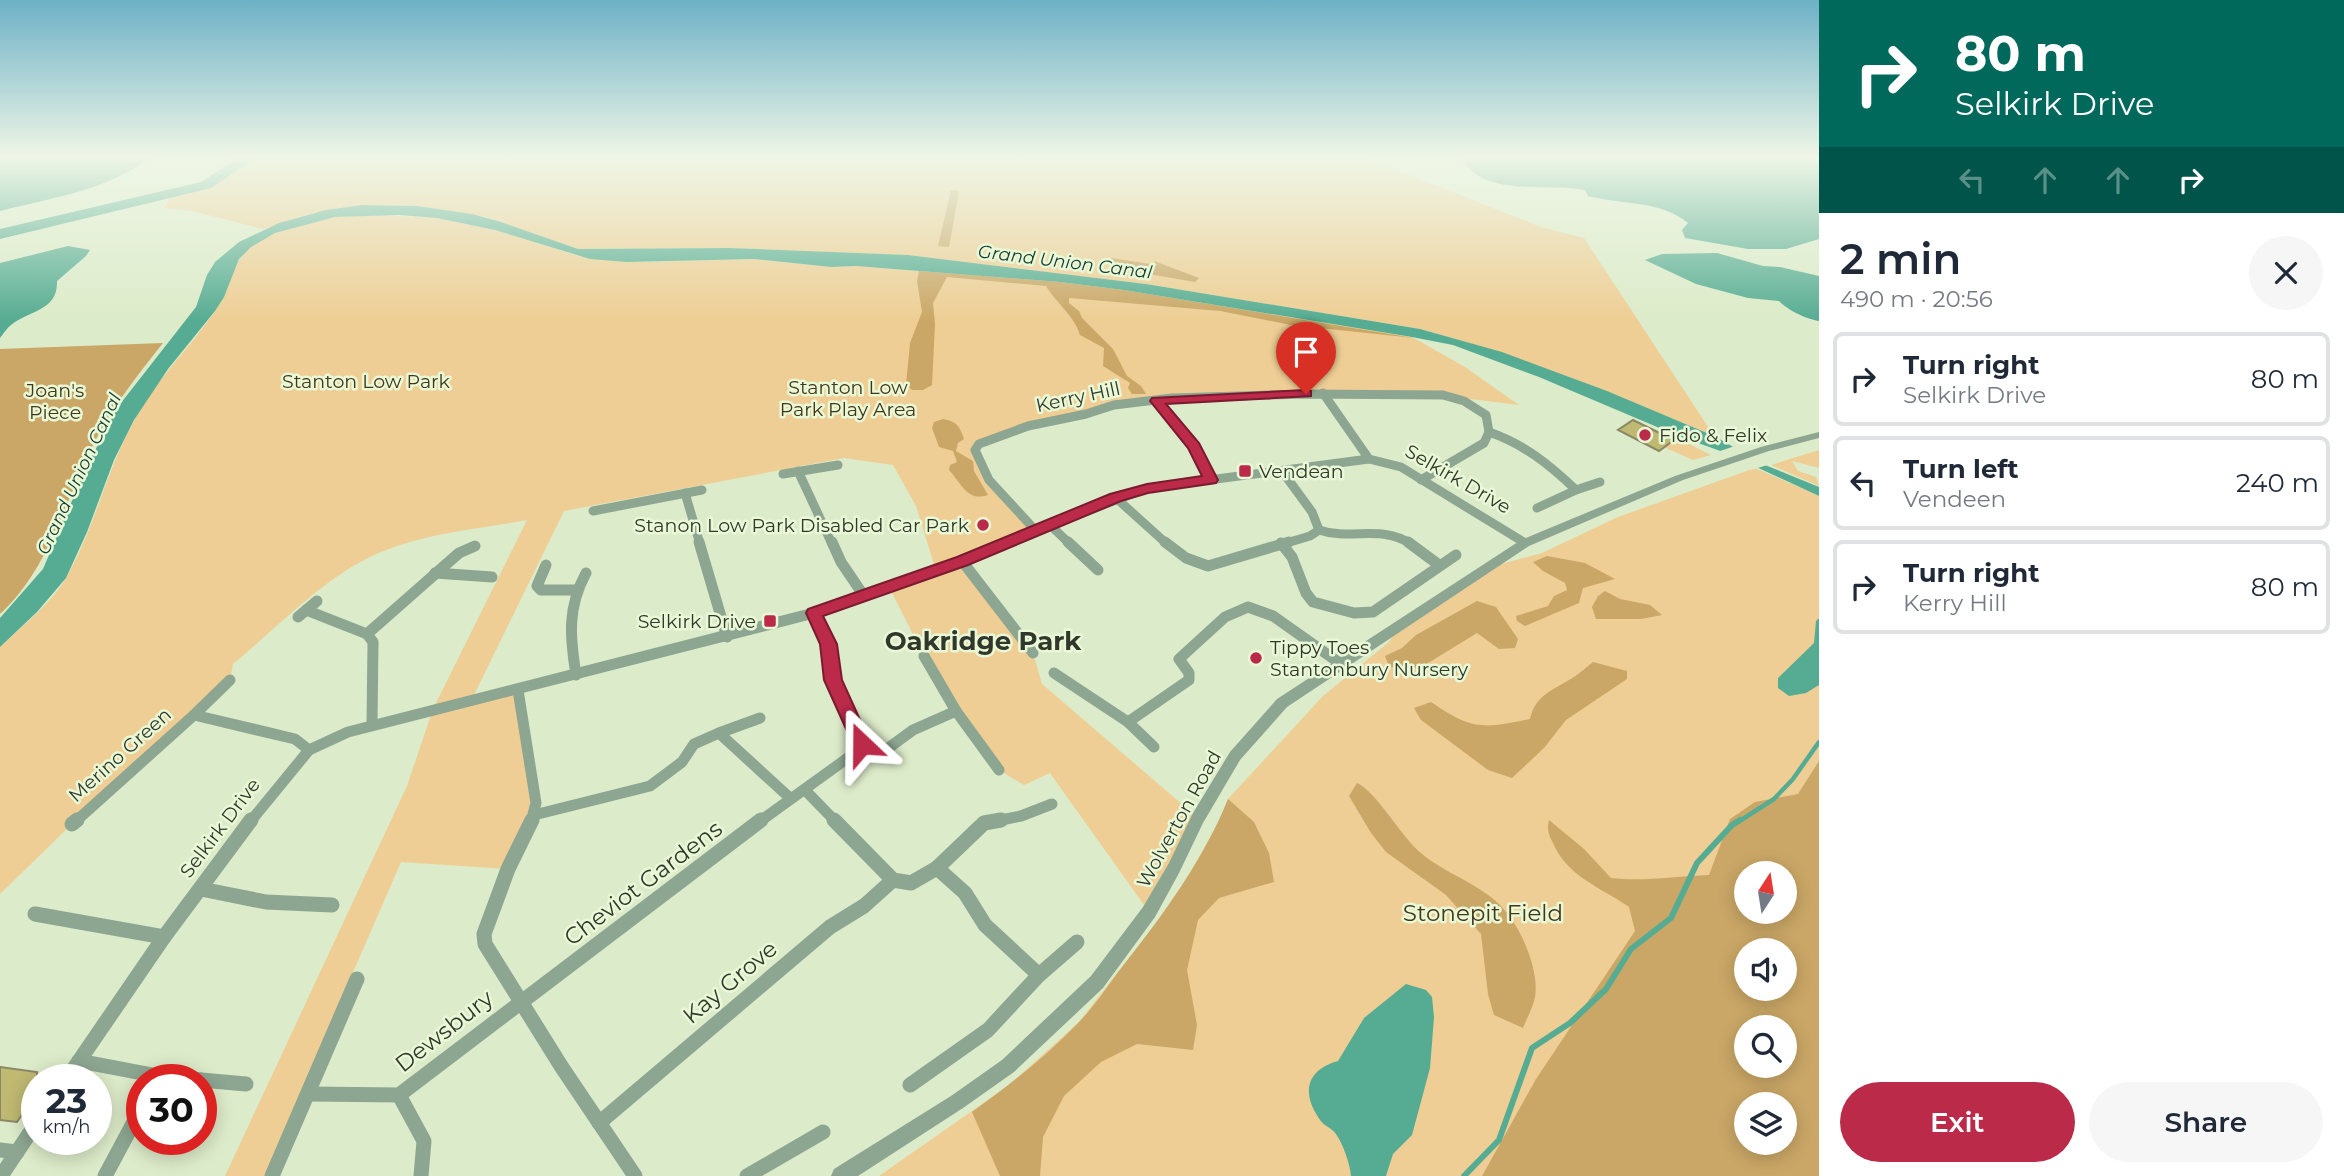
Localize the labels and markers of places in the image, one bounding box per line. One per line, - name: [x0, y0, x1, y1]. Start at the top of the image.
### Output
- pin: [1276, 322, 1336, 394]
- place label: Fido & Felix: [1659, 424, 1767, 447]
- marker: Fido & Felix: [1637, 427, 1653, 443]
- place label: Vendean: [1259, 460, 1344, 483]
- marker: Vendean: [1237, 463, 1253, 479]
- place label: Stanon Low Park Disabled Car Park: [634, 514, 970, 537]
- marker: Stanon Low Park Disabled Car Park: [975, 517, 991, 533]
- place label: Selkirk Drive: [638, 610, 756, 633]
- marker: Selkirk Drive: [762, 613, 778, 629]
- place label: Tippy Toes Stantonbury Nursery: [1270, 636, 1469, 681]
- marker: Tippy Toes Stantonbury Nursery: [1248, 650, 1264, 666]

